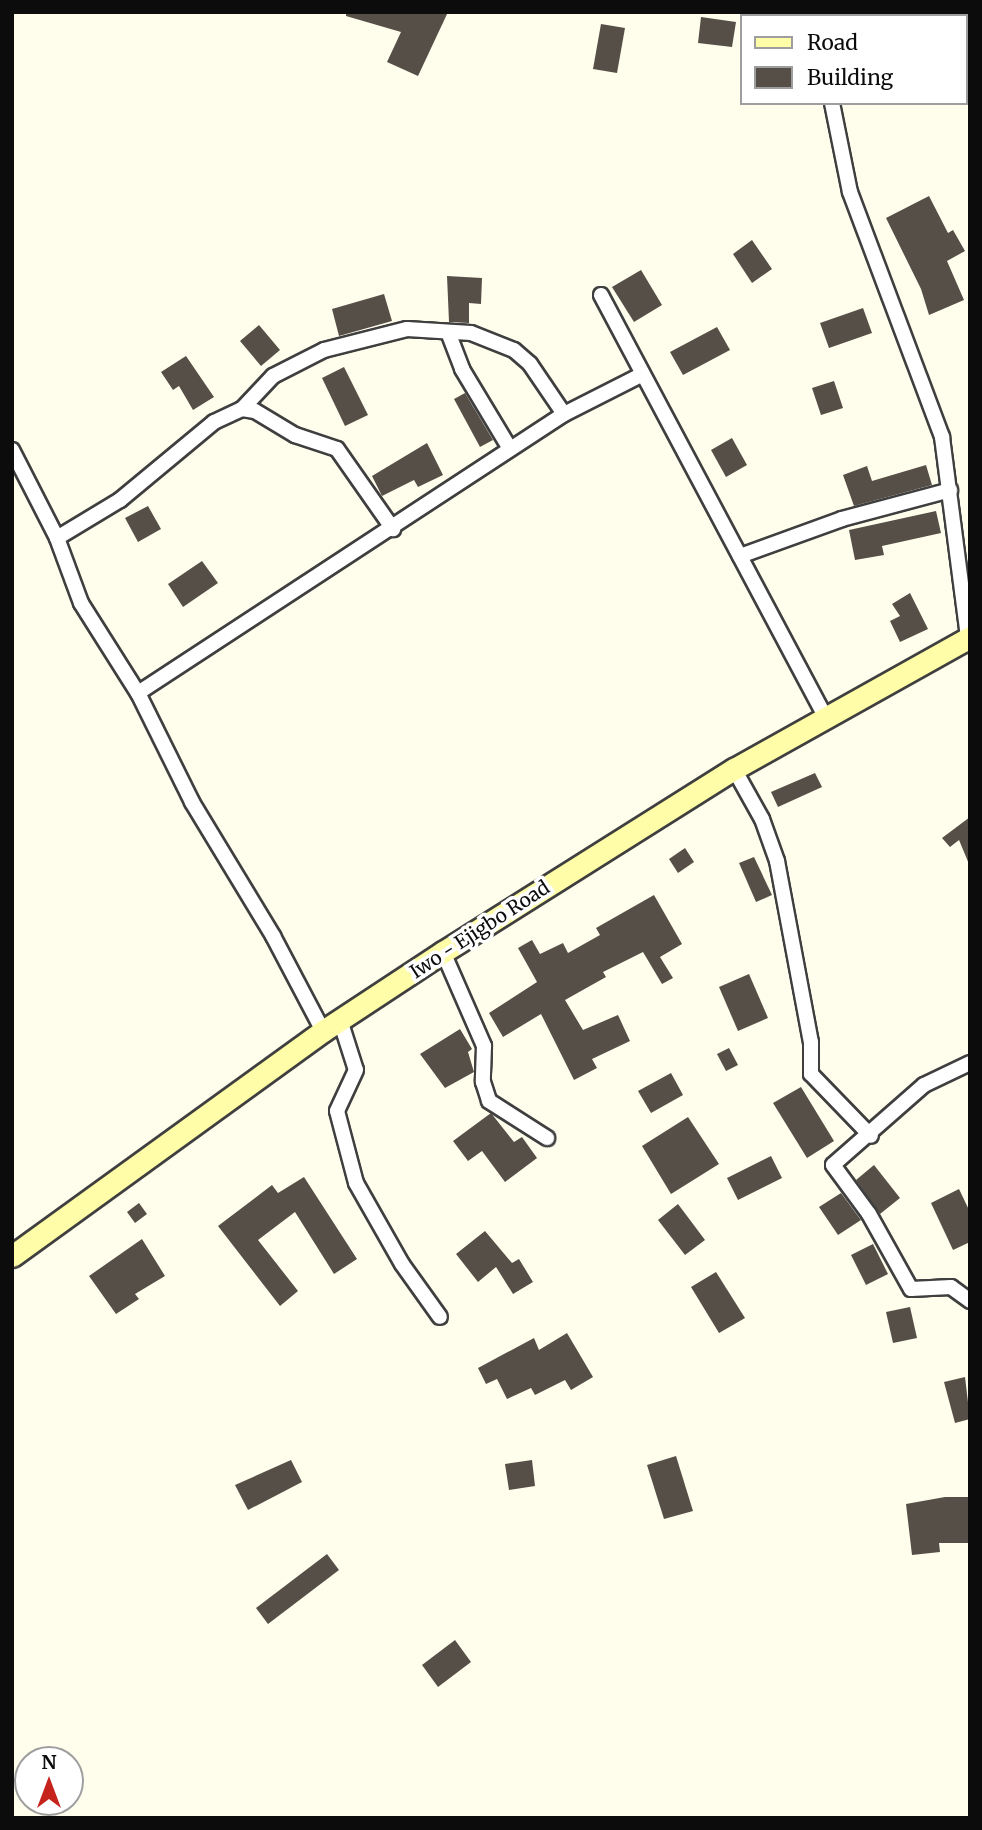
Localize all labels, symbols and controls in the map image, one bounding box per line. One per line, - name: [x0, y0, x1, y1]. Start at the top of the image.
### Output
- legend: [740, 14, 968, 105]
- text: Road: [807, 29, 858, 56]
- text: Building: [807, 64, 893, 91]
- street label: Iwo - Ejigbo Road: [406, 876, 554, 984]
- north arrow: [14, 1746, 84, 1816]
- text: N: [41, 1750, 57, 1774]

